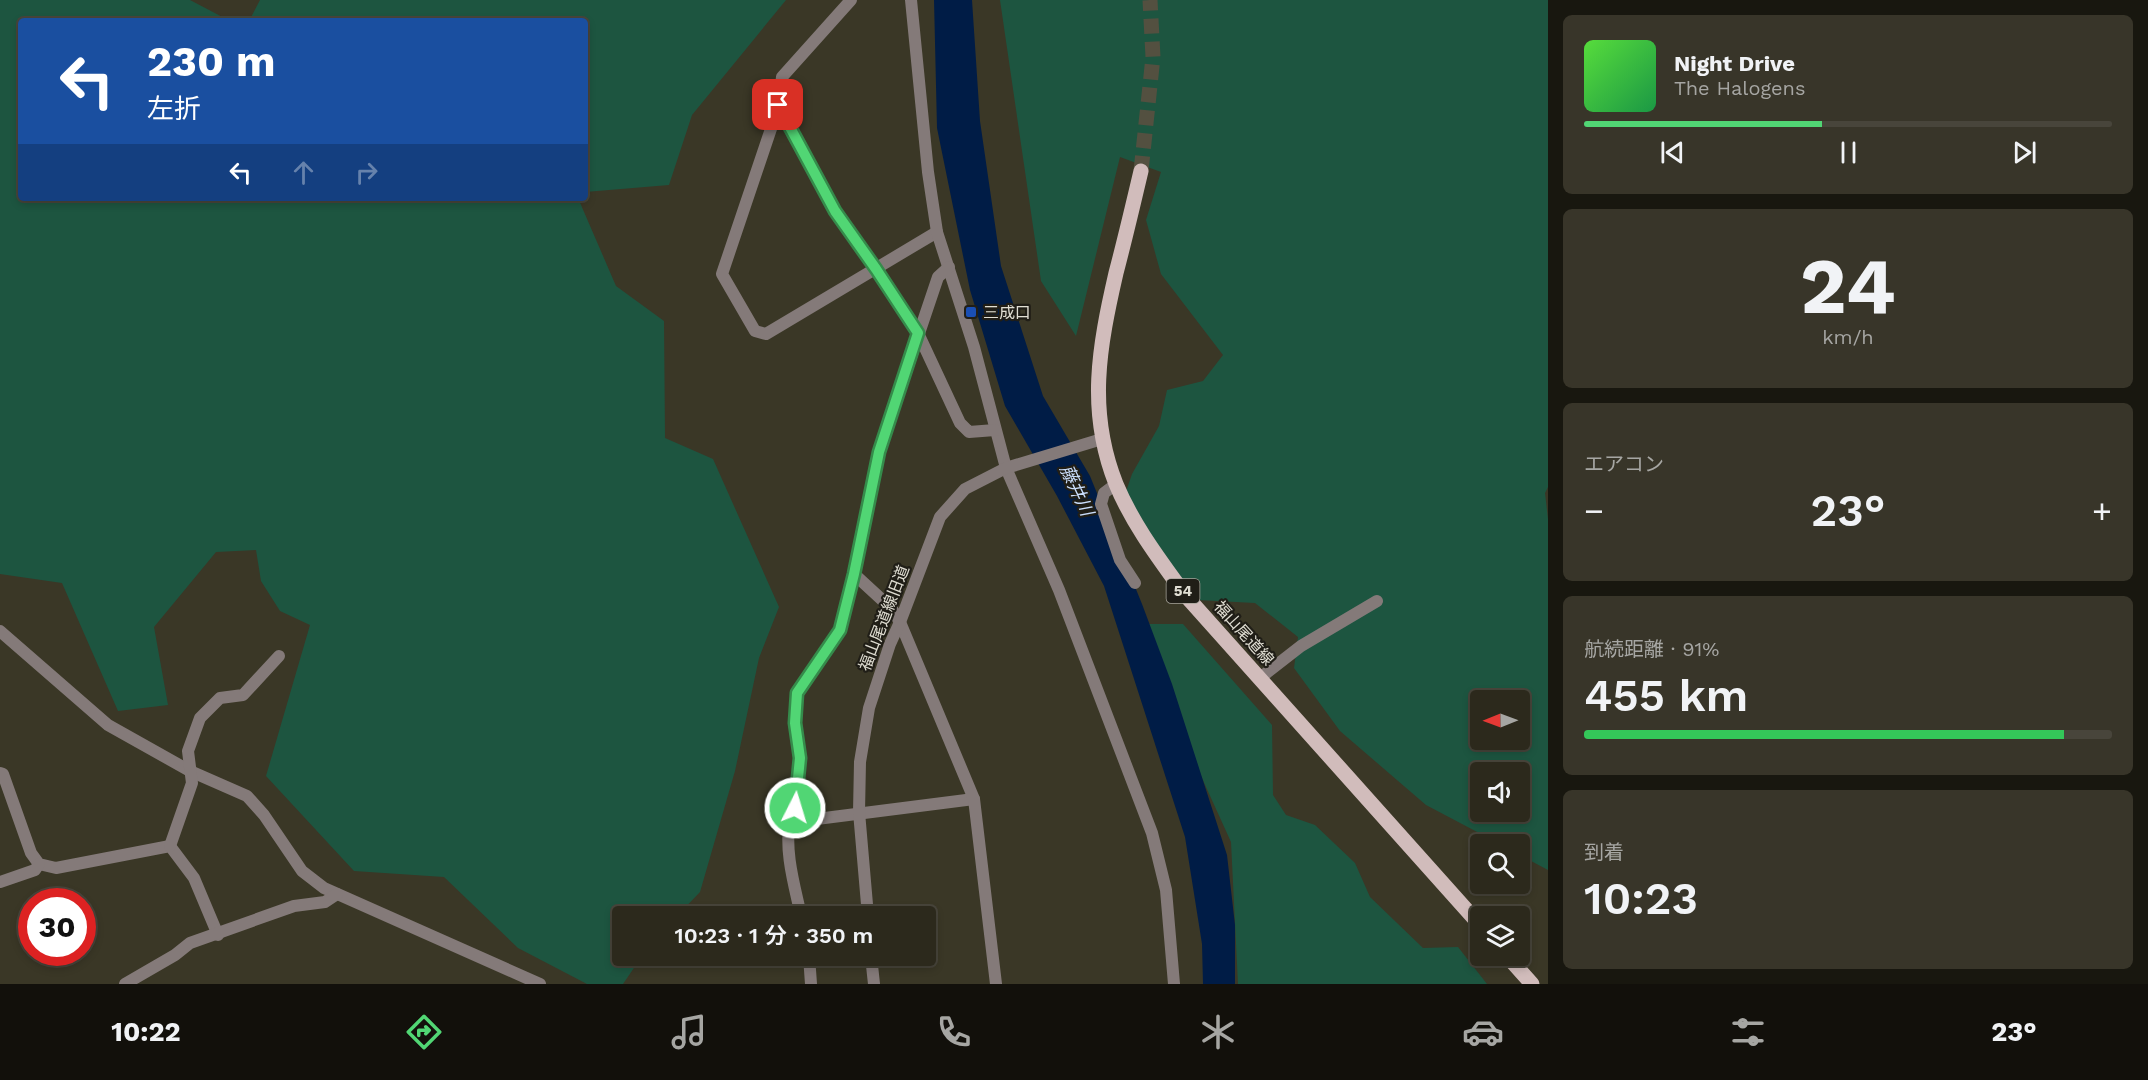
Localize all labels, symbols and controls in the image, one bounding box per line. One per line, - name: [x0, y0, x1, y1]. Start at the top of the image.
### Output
- text: 230 m: [147, 37, 276, 86]
- icon: left: [48, 42, 126, 120]
- text: Night Drive: [1674, 51, 1795, 76]
- text: The Halogens: [1674, 76, 1806, 100]
- pin: [752, 79, 803, 130]
- icon: arrive: [761, 88, 794, 121]
- text: 左折: [147, 93, 201, 125]
- icon: previous: [1656, 136, 1689, 169]
- icon: pause: [1832, 136, 1865, 169]
- icon: next: [2008, 136, 2041, 169]
- icon: left: [224, 156, 257, 189]
- icon: ahead: [287, 156, 320, 189]
- icon: right: [350, 156, 383, 189]
- text: 24: [1800, 240, 1896, 332]
- place label: 三成口: [983, 303, 1031, 322]
- marker: 三成口: [964, 305, 978, 319]
- text: km/h: [1822, 325, 1874, 349]
- text: エアコン: [1584, 452, 1664, 476]
- water label: 藤井川: [1056, 461, 1099, 521]
- text: 23°: [1811, 484, 1885, 537]
- text: −: [1584, 491, 1604, 530]
- text: +: [2092, 491, 2112, 530]
- street label: 福山尾道線旧道: [855, 562, 913, 674]
- road number: 54: [1166, 579, 1200, 603]
- street label: 福山尾道線: [1210, 597, 1278, 669]
- text: 航続距離 · 91%: [1584, 637, 1719, 661]
- text: 455 km: [1584, 669, 1748, 722]
- north arrow: [1470, 690, 1530, 750]
- map controls: [1470, 690, 1530, 966]
- button: sound: [1470, 762, 1530, 822]
- position arrow: [763, 776, 827, 840]
- button: search: [1470, 834, 1530, 894]
- text: 到着: [1584, 840, 1624, 864]
- text: 10:23: [1584, 872, 1698, 925]
- speed limit sign: 30: [18, 888, 96, 966]
- button: layers: [1470, 906, 1530, 966]
- text: 10:23 · 1 分 · 350 m: [675, 923, 873, 948]
- icon: directions: [403, 1011, 445, 1053]
- icon: music: [668, 1011, 710, 1053]
- icon: phone: [933, 1011, 975, 1053]
- icon: climate: [1197, 1011, 1239, 1053]
- icon: car: [1462, 1011, 1504, 1053]
- icon: filters: [1727, 1011, 1769, 1053]
- text: 10:22: [111, 1016, 181, 1048]
- text: 23°: [1991, 1016, 2037, 1048]

